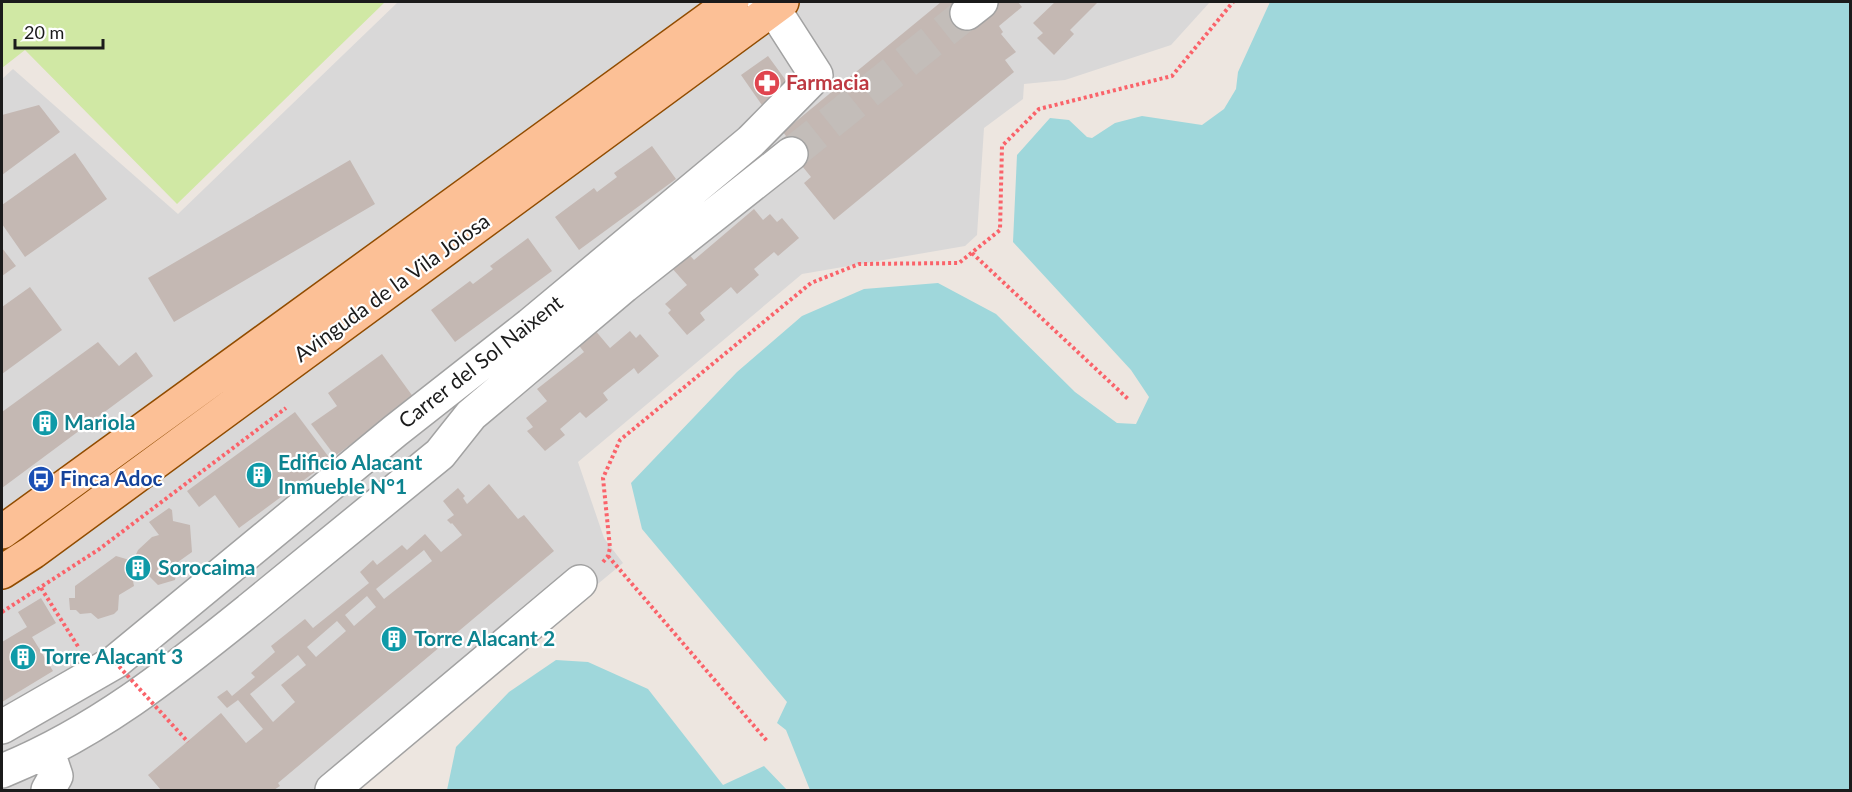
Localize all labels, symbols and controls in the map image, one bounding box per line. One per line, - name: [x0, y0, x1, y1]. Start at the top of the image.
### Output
- scale bar: [15, 12, 104, 50]
- text: 20 m: [24, 21, 64, 43]
- pharmacy icon: Farmacia: [752, 68, 782, 98]
- place label: Farmacia: [786, 69, 869, 94]
- street label: Avinguda de la Vila Joiosa: [288, 207, 494, 366]
- street label: Carrer del Sol Naixent: [393, 289, 567, 433]
- building icon: Mariola: [30, 408, 60, 438]
- place label: Mariola: [64, 409, 135, 434]
- place label: Edificio Alacant Inmueble N°1: [278, 449, 422, 498]
- building icon: Edificio Alacant Inmueble N°1: [244, 460, 274, 490]
- bus stop icon: Finca Adoc: [26, 464, 56, 494]
- place label: Finca Adoc: [60, 465, 163, 490]
- building icon: Sorocaima: [123, 553, 153, 583]
- place label: Sorocaima: [158, 554, 256, 579]
- building icon: Torre Alacant 2: [379, 624, 409, 654]
- place label: Torre Alacant 2: [414, 625, 555, 650]
- building icon: Torre Alacant 3: [8, 642, 38, 672]
- place label: Torre Alacant 3: [42, 643, 183, 668]

